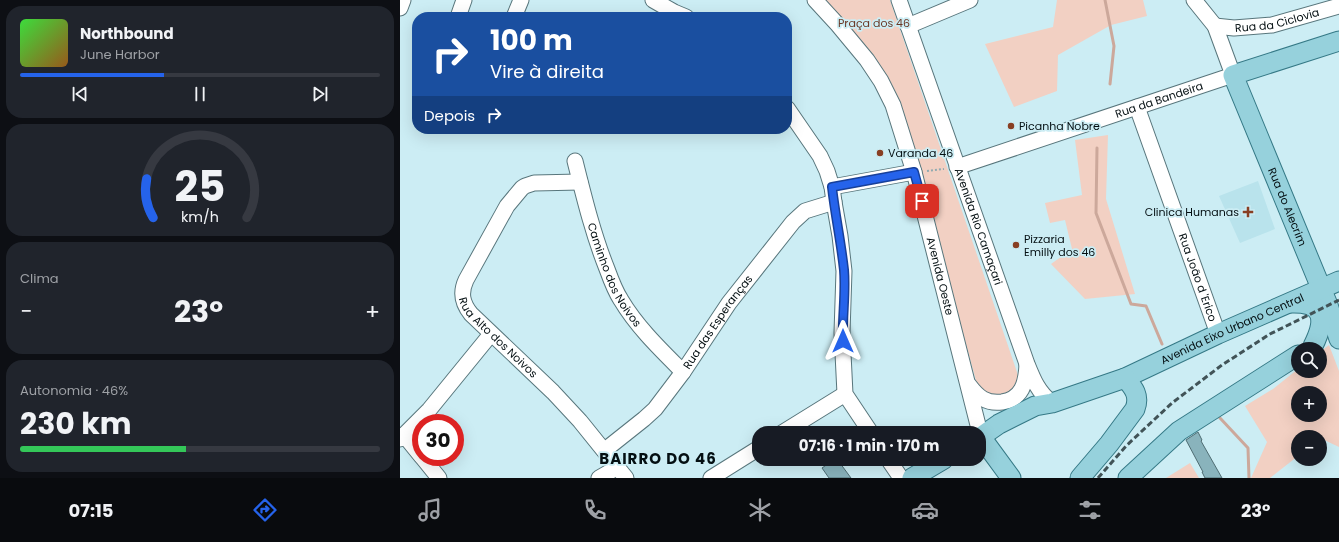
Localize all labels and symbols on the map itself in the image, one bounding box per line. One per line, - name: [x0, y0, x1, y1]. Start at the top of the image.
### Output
- street label: Rua da Ciclovia: [1234, 4, 1321, 36]
- park label: Praça dos 46: [838, 15, 910, 31]
- street label: Rua da Bandeira: [1113, 78, 1205, 122]
- place label: Picanha Nobre: [1019, 118, 1100, 134]
- marker: Picanha Nobre: [1006, 121, 1016, 131]
- place label: Varanda 46: [888, 145, 953, 161]
- marker: Varanda 46: [875, 148, 885, 158]
- street label: Rua do Alecrim: [1264, 165, 1311, 248]
- street label: Avenida Rio Camaçari: [951, 166, 1007, 287]
- pin: [905, 184, 939, 218]
- place label: Clinica Humanas: [1145, 204, 1239, 220]
- marker: Clinica Humanas: [1242, 206, 1254, 218]
- street label: Caminho dos Noivos: [584, 221, 645, 331]
- place label: Pizzaria Emilly dos 46: [1024, 231, 1095, 260]
- street label: Rua João d 'Erico: [1175, 231, 1221, 324]
- street label: Avenida Oeste: [923, 235, 958, 317]
- marker: Pizzaria Emilly dos 46: [1011, 240, 1021, 250]
- street label: Rua das Esperanças: [679, 271, 756, 372]
- street label: Avenida Eixo Urbano Central: [1158, 289, 1306, 368]
- street label: Rua Alto dos Noivos: [455, 295, 541, 381]
- position arrow: [822, 320, 864, 362]
- speed limit sign: 30: [412, 414, 464, 466]
- district label: BAIRRO DO 46: [599, 448, 717, 469]

